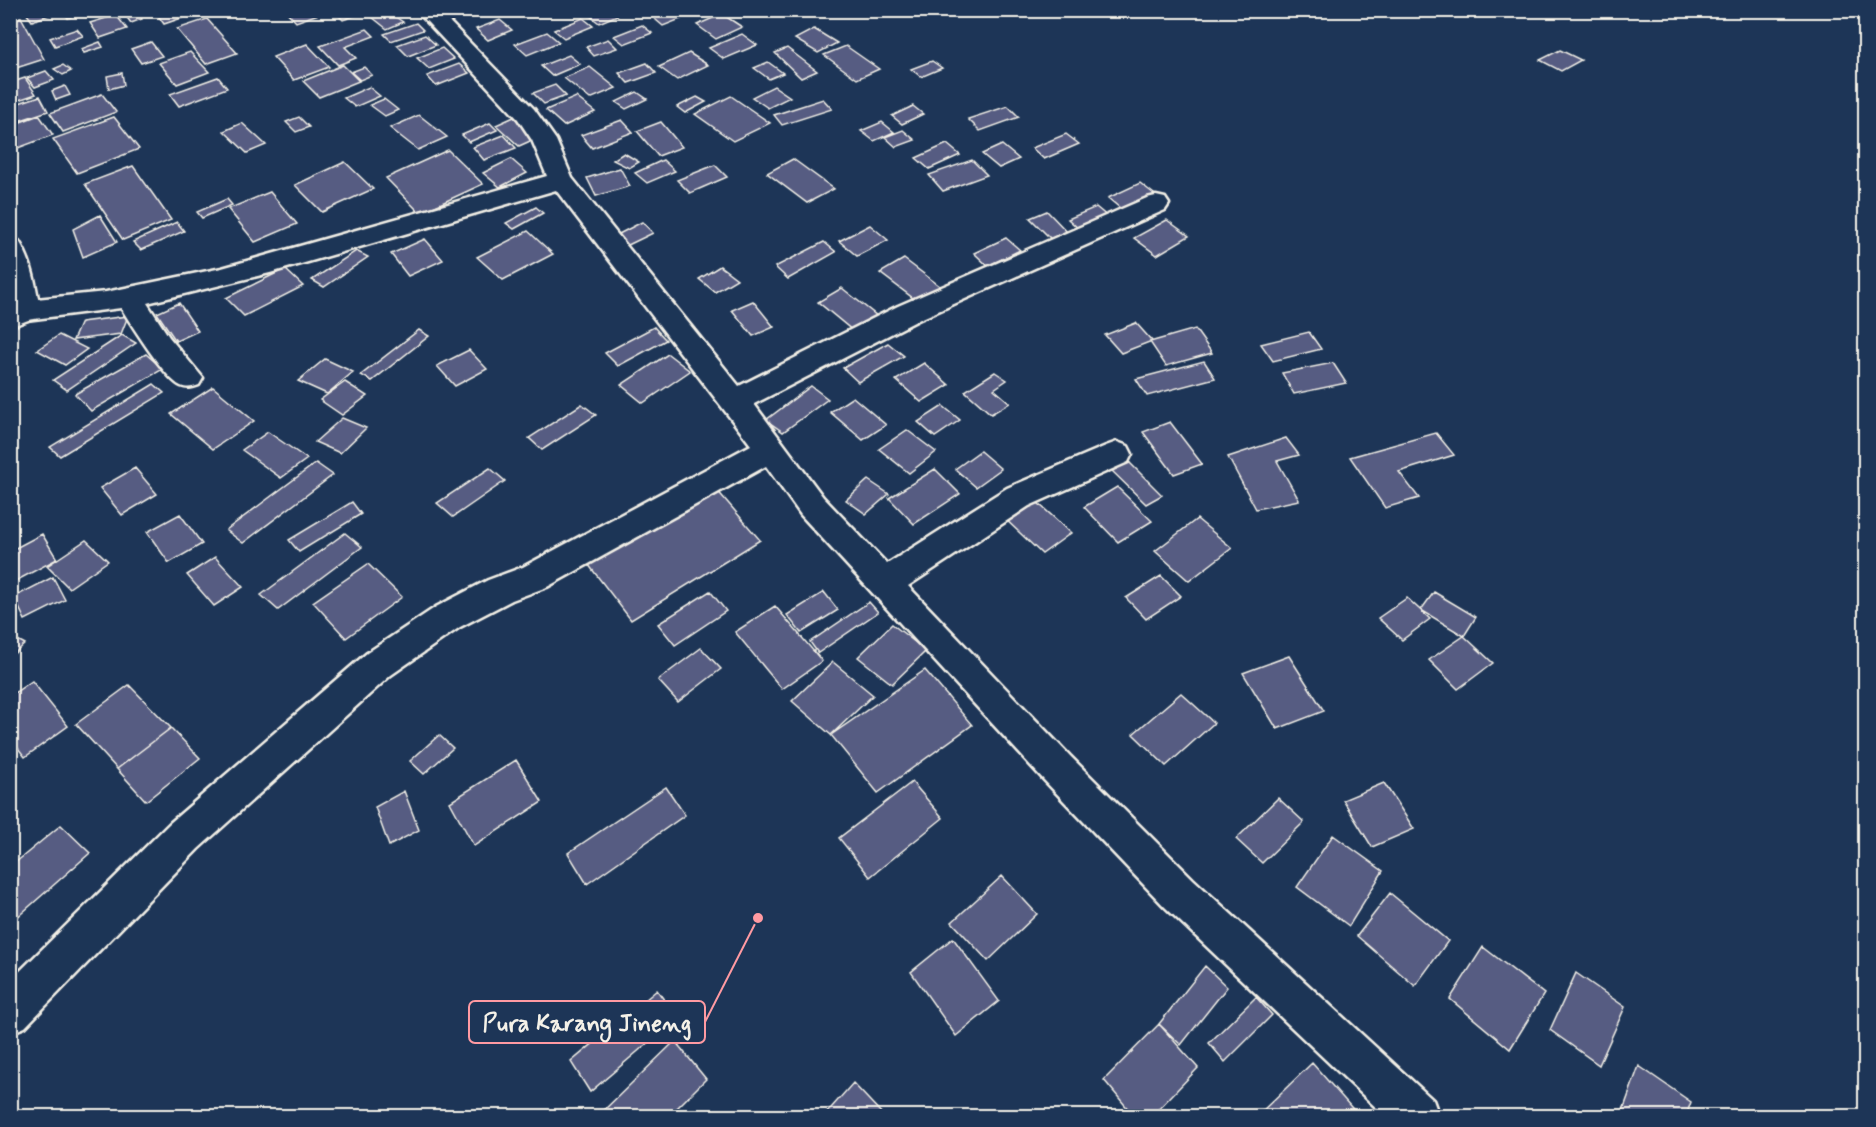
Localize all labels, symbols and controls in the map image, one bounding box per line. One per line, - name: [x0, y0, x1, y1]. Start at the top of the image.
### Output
- callout: Pura Karang Jineng: [469, 1001, 705, 1043]
- text: Pura Karang Jineng: [483, 1009, 691, 1043]

